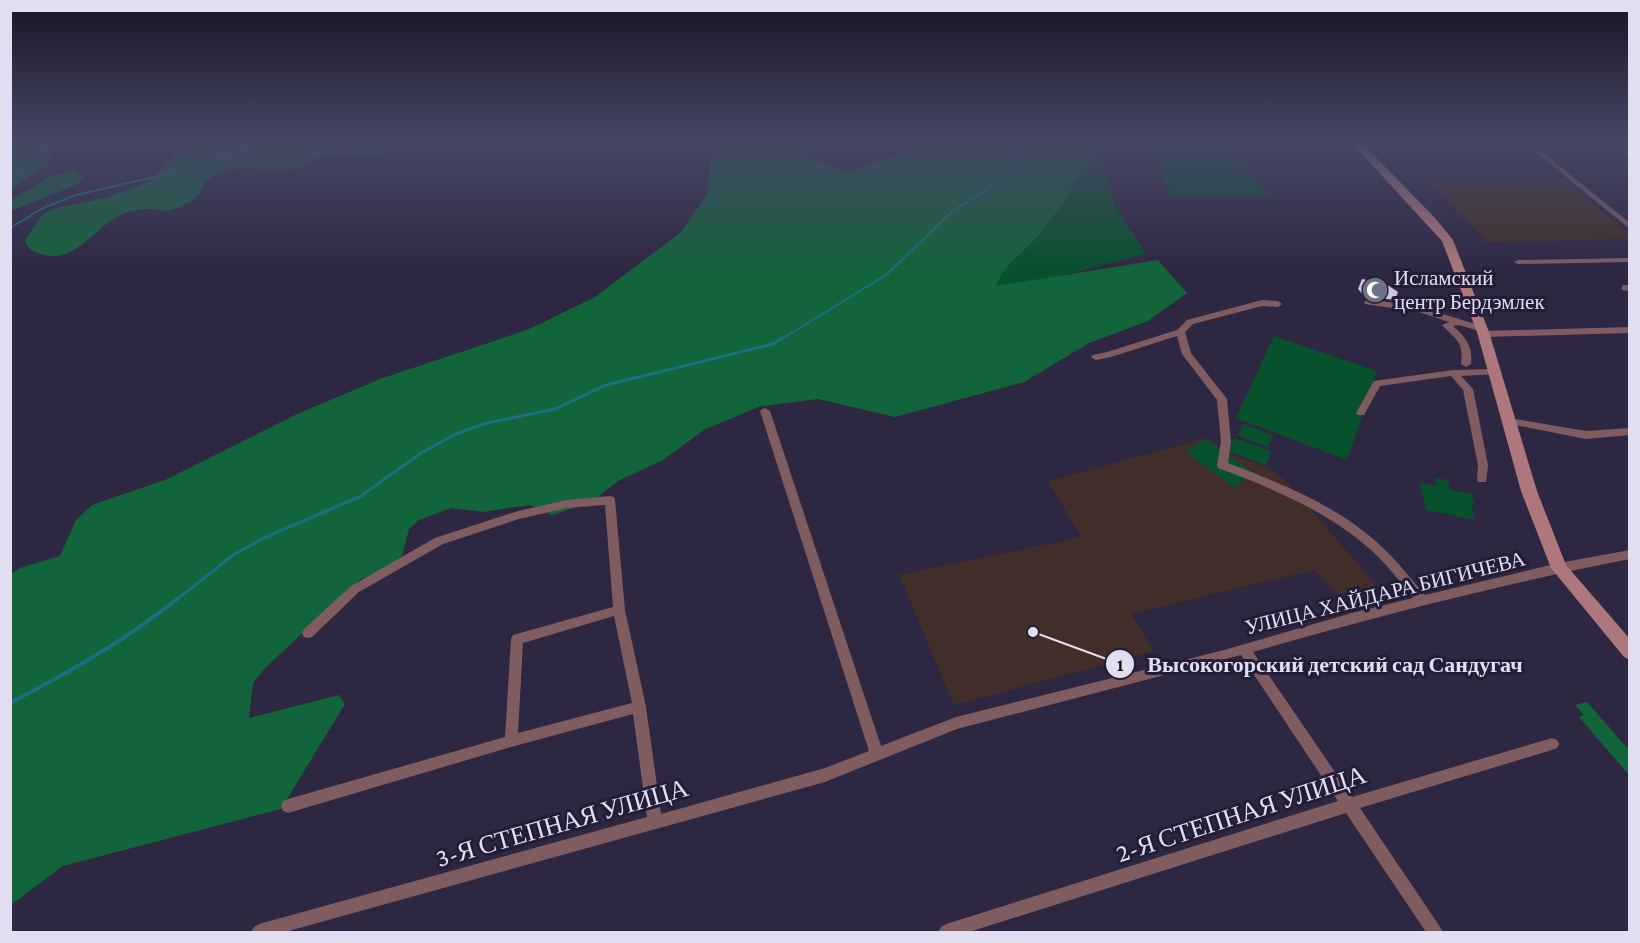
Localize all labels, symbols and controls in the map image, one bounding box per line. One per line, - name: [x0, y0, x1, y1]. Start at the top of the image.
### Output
- place label: Исламский центр Бердэмлек: [1394, 266, 1545, 314]
- mosque icon: Исламский центр Бердэмлек: [1360, 275, 1390, 305]
- street label: УЛИЦА ХАЙДАРА БИГИЧЕВА: [1242, 546, 1528, 639]
- callout: Высокогорский детский сад Сандугач: [1105, 644, 1534, 684]
- text: Высокогорский детский сад Сандугач: [1147, 652, 1523, 677]
- text: 1: [1117, 655, 1124, 675]
- street label: 2-Я СТЕПНАЯ УЛИЦА: [1112, 760, 1370, 868]
- street label: 3-Я СТЕПНАЯ УЛИЦА: [432, 773, 692, 873]

